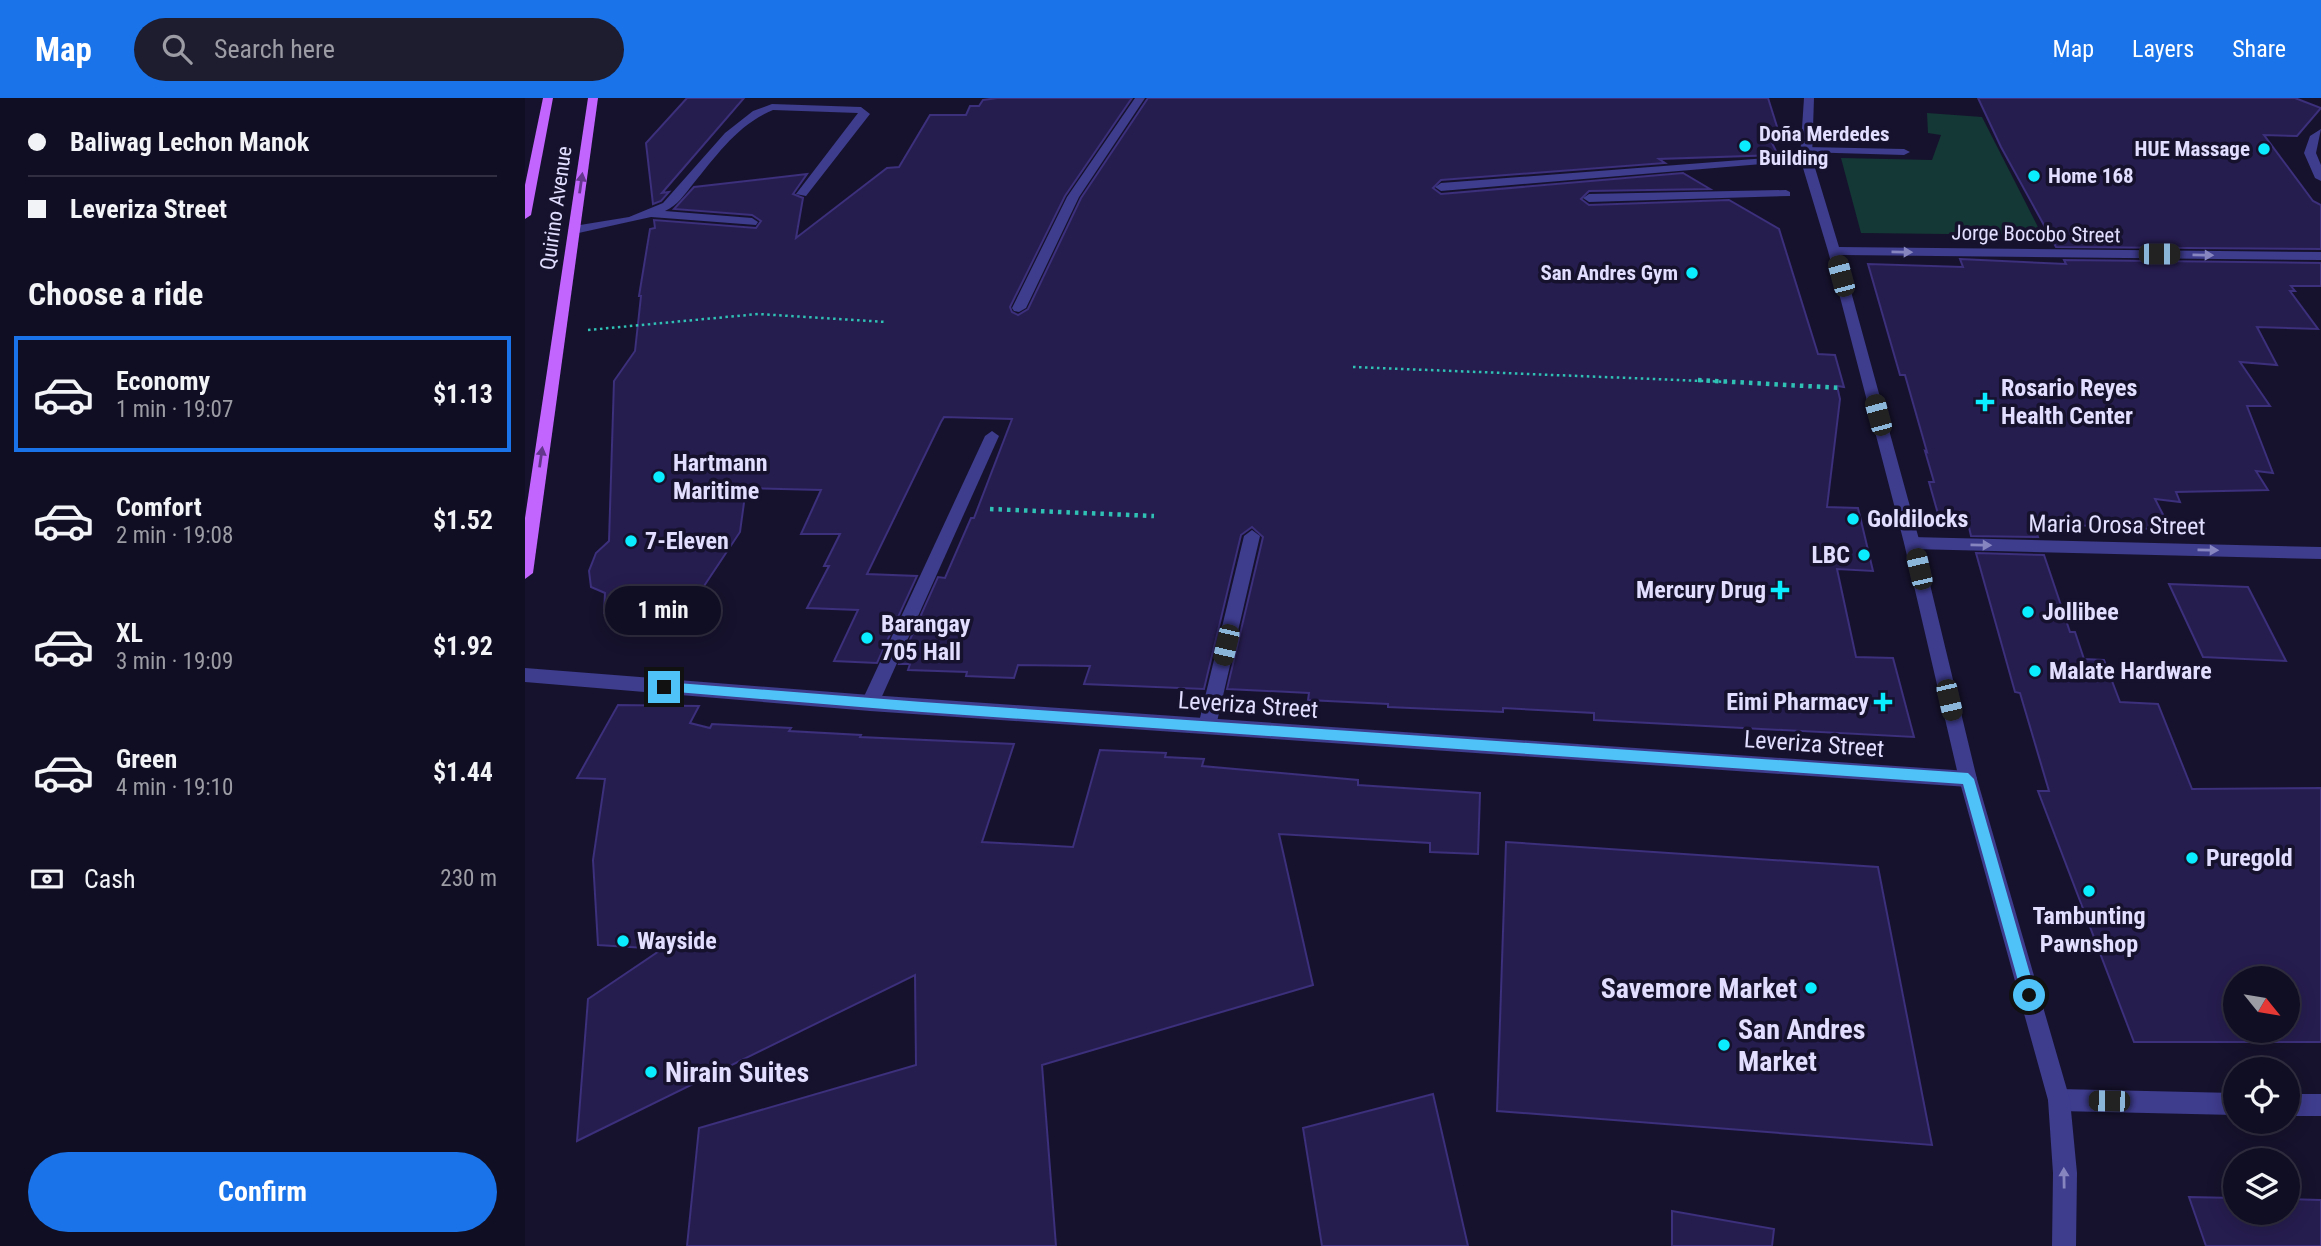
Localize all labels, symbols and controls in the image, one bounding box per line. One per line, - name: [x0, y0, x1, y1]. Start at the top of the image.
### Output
- search box: [134, 18, 624, 81]
- text: Map: [35, 30, 92, 69]
- icon: search: [158, 30, 196, 68]
- text: Search here: [214, 34, 335, 64]
- text: Map: [2053, 35, 2094, 63]
- text: Layers: [2132, 35, 2194, 63]
- text: Share: [2232, 35, 2286, 63]
- place label: Doña Merdedes Building: [1759, 122, 1890, 170]
- text: Baliwag Lechon Manok: [70, 127, 309, 157]
- place label: HUE Massage: [2135, 137, 2250, 161]
- marker: Doña Merdedes Building: [1737, 138, 1753, 154]
- marker: HUE Massage: [2256, 141, 2272, 157]
- street label: Quirino Avenue: [535, 144, 577, 271]
- place label: Home 168: [2048, 164, 2134, 188]
- marker: Home 168: [2026, 168, 2042, 184]
- one-way arrow: [576, 172, 587, 194]
- text: Leveriza Street: [70, 194, 227, 224]
- street label: Jorge Bocobo Street: [1951, 221, 2121, 247]
- car: [2139, 244, 2181, 265]
- one-way arrow: [1891, 246, 1913, 258]
- one-way arrow: [2192, 249, 2214, 261]
- car: [1826, 253, 1857, 299]
- place label: San Andres Gym: [1540, 261, 1678, 285]
- marker: San Andres Gym: [1684, 265, 1700, 281]
- text: Choose a ride: [28, 275, 203, 313]
- icon: car: [32, 363, 95, 426]
- text: Economy: [116, 366, 210, 396]
- place label: Rosario Reyes Health Center: [2001, 374, 2138, 430]
- text: $1.13: [433, 379, 493, 409]
- car: [1863, 392, 1894, 438]
- marker: Rosario Reyes Health Center: [1975, 392, 1995, 412]
- text: 1 min · 19:07: [116, 396, 233, 423]
- one-way arrow: [536, 446, 547, 468]
- place label: Hartmann Maritime: [673, 449, 768, 505]
- marker: Hartmann Maritime: [651, 469, 667, 485]
- icon: car: [32, 489, 95, 552]
- text: Comfort: [116, 492, 202, 522]
- text: $1.52: [433, 505, 493, 535]
- place label: Goldilocks: [1867, 505, 1968, 533]
- street label: Maria Orosa Street: [2028, 509, 2206, 541]
- marker: Goldilocks: [1845, 511, 1861, 527]
- text: 2 min · 19:08: [116, 522, 233, 549]
- place label: 7-Eleven: [645, 527, 729, 555]
- marker: 7-Eleven: [623, 533, 639, 549]
- one-way arrow: [1970, 539, 1992, 550]
- place label: LBC: [1811, 541, 1850, 569]
- one-way arrow: [2197, 545, 2219, 556]
- car: [1905, 546, 1934, 592]
- marker: LBC: [1856, 547, 1872, 563]
- place label: Mercury Drug: [1636, 576, 1766, 604]
- marker: Mercury Drug: [1772, 582, 1788, 598]
- callout: 1 min: [606, 586, 722, 634]
- text: 1 min: [637, 597, 689, 624]
- place label: Jollibee: [2042, 598, 2119, 626]
- marker: Jollibee: [2020, 604, 2036, 620]
- place label: Barangay 705 Hall: [881, 610, 971, 666]
- icon: car: [32, 615, 95, 678]
- text: XL: [116, 618, 143, 648]
- car: [1212, 622, 1241, 668]
- marker: Barangay 705 Hall: [859, 630, 875, 646]
- text: $1.92: [433, 631, 493, 661]
- text: 3 min · 19:09: [116, 648, 233, 675]
- place label: Malate Hardware: [2049, 657, 2212, 685]
- marker: Malate Hardware: [2027, 663, 2043, 679]
- route end: [648, 671, 680, 703]
- car: [1935, 677, 1964, 723]
- street label: Leveriza Street: [1177, 686, 1319, 724]
- place label: Eimi Pharmacy: [1726, 688, 1869, 716]
- marker: Eimi Pharmacy: [1875, 694, 1891, 710]
- street label: Leveriza Street: [1743, 725, 1885, 763]
- icon: car: [32, 741, 95, 804]
- text: Green: [116, 744, 177, 774]
- text: $1.44: [433, 757, 493, 787]
- text: 4 min · 19:10: [116, 774, 233, 801]
- place label: Puregold: [2206, 844, 2293, 872]
- marker: Puregold: [2184, 850, 2200, 866]
- icon: cash: [28, 860, 66, 898]
- text: Cash: [84, 864, 136, 894]
- text: 230 m: [440, 865, 497, 892]
- marker: Tambunting Pawnshop: [2081, 883, 2097, 899]
- place label: Tambunting Pawnshop: [2033, 902, 2145, 958]
- place label: Wayside: [637, 927, 717, 955]
- marker: Wayside: [615, 933, 631, 949]
- north arrow: [2223, 966, 2299, 1043]
- map controls: [2223, 966, 2300, 1225]
- place label: Savemore Market: [1601, 972, 1797, 1005]
- route start: [2013, 979, 2045, 1011]
- marker: Savemore Market: [1803, 980, 1819, 996]
- place label: San Andres Market: [1738, 1013, 1865, 1078]
- marker: San Andres Market: [1716, 1037, 1732, 1053]
- place label: Nirain Suites: [665, 1056, 809, 1089]
- button: locate: [2223, 1057, 2300, 1134]
- marker: Nirain Suites: [643, 1064, 659, 1080]
- car: [2088, 1090, 2131, 1112]
- button: layers: [2223, 1148, 2300, 1225]
- button: Confirm: [28, 1152, 497, 1232]
- one-way arrow: [2058, 1167, 2070, 1189]

